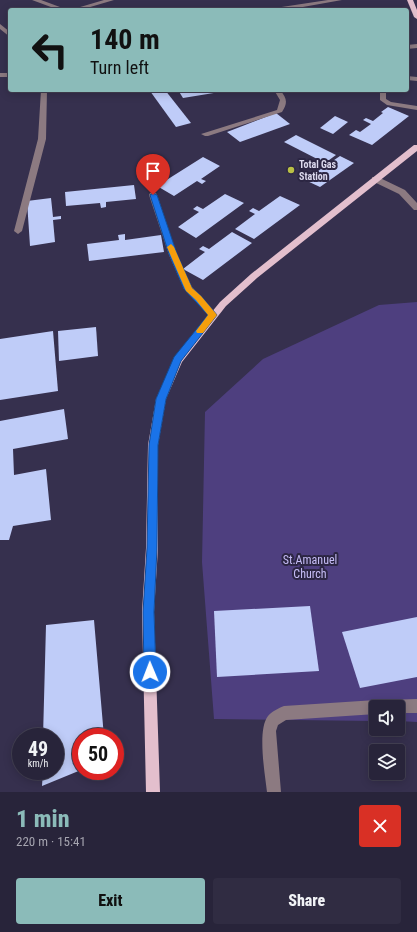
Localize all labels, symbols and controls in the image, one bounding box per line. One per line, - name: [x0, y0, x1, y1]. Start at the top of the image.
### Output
- text: 140 m: [90, 23, 160, 56]
- icon: left: [24, 24, 76, 76]
- text: Turn left: [90, 57, 149, 78]
- pin: [136, 154, 170, 195]
- place label: Total Gas Station: [299, 159, 337, 182]
- icon: arrive: [142, 160, 164, 182]
- marker: Total Gas Station: [286, 165, 296, 175]
- park label: St.Amanuel Church: [283, 553, 337, 581]
- position arrow: [129, 651, 171, 693]
- map controls: [369, 700, 405, 780]
- button: sound: [369, 700, 405, 736]
- speed limit sign: 50: [72, 728, 124, 780]
- text: 49: [28, 737, 48, 761]
- button: layers: [369, 744, 405, 780]
- text: km/h: [28, 758, 48, 769]
- text: 1 min: [16, 805, 70, 833]
- button: close: [359, 805, 401, 847]
- text: 220 m · 15:41: [16, 834, 86, 849]
- button: Exit: [16, 878, 205, 924]
- button: Share: [213, 878, 401, 924]

